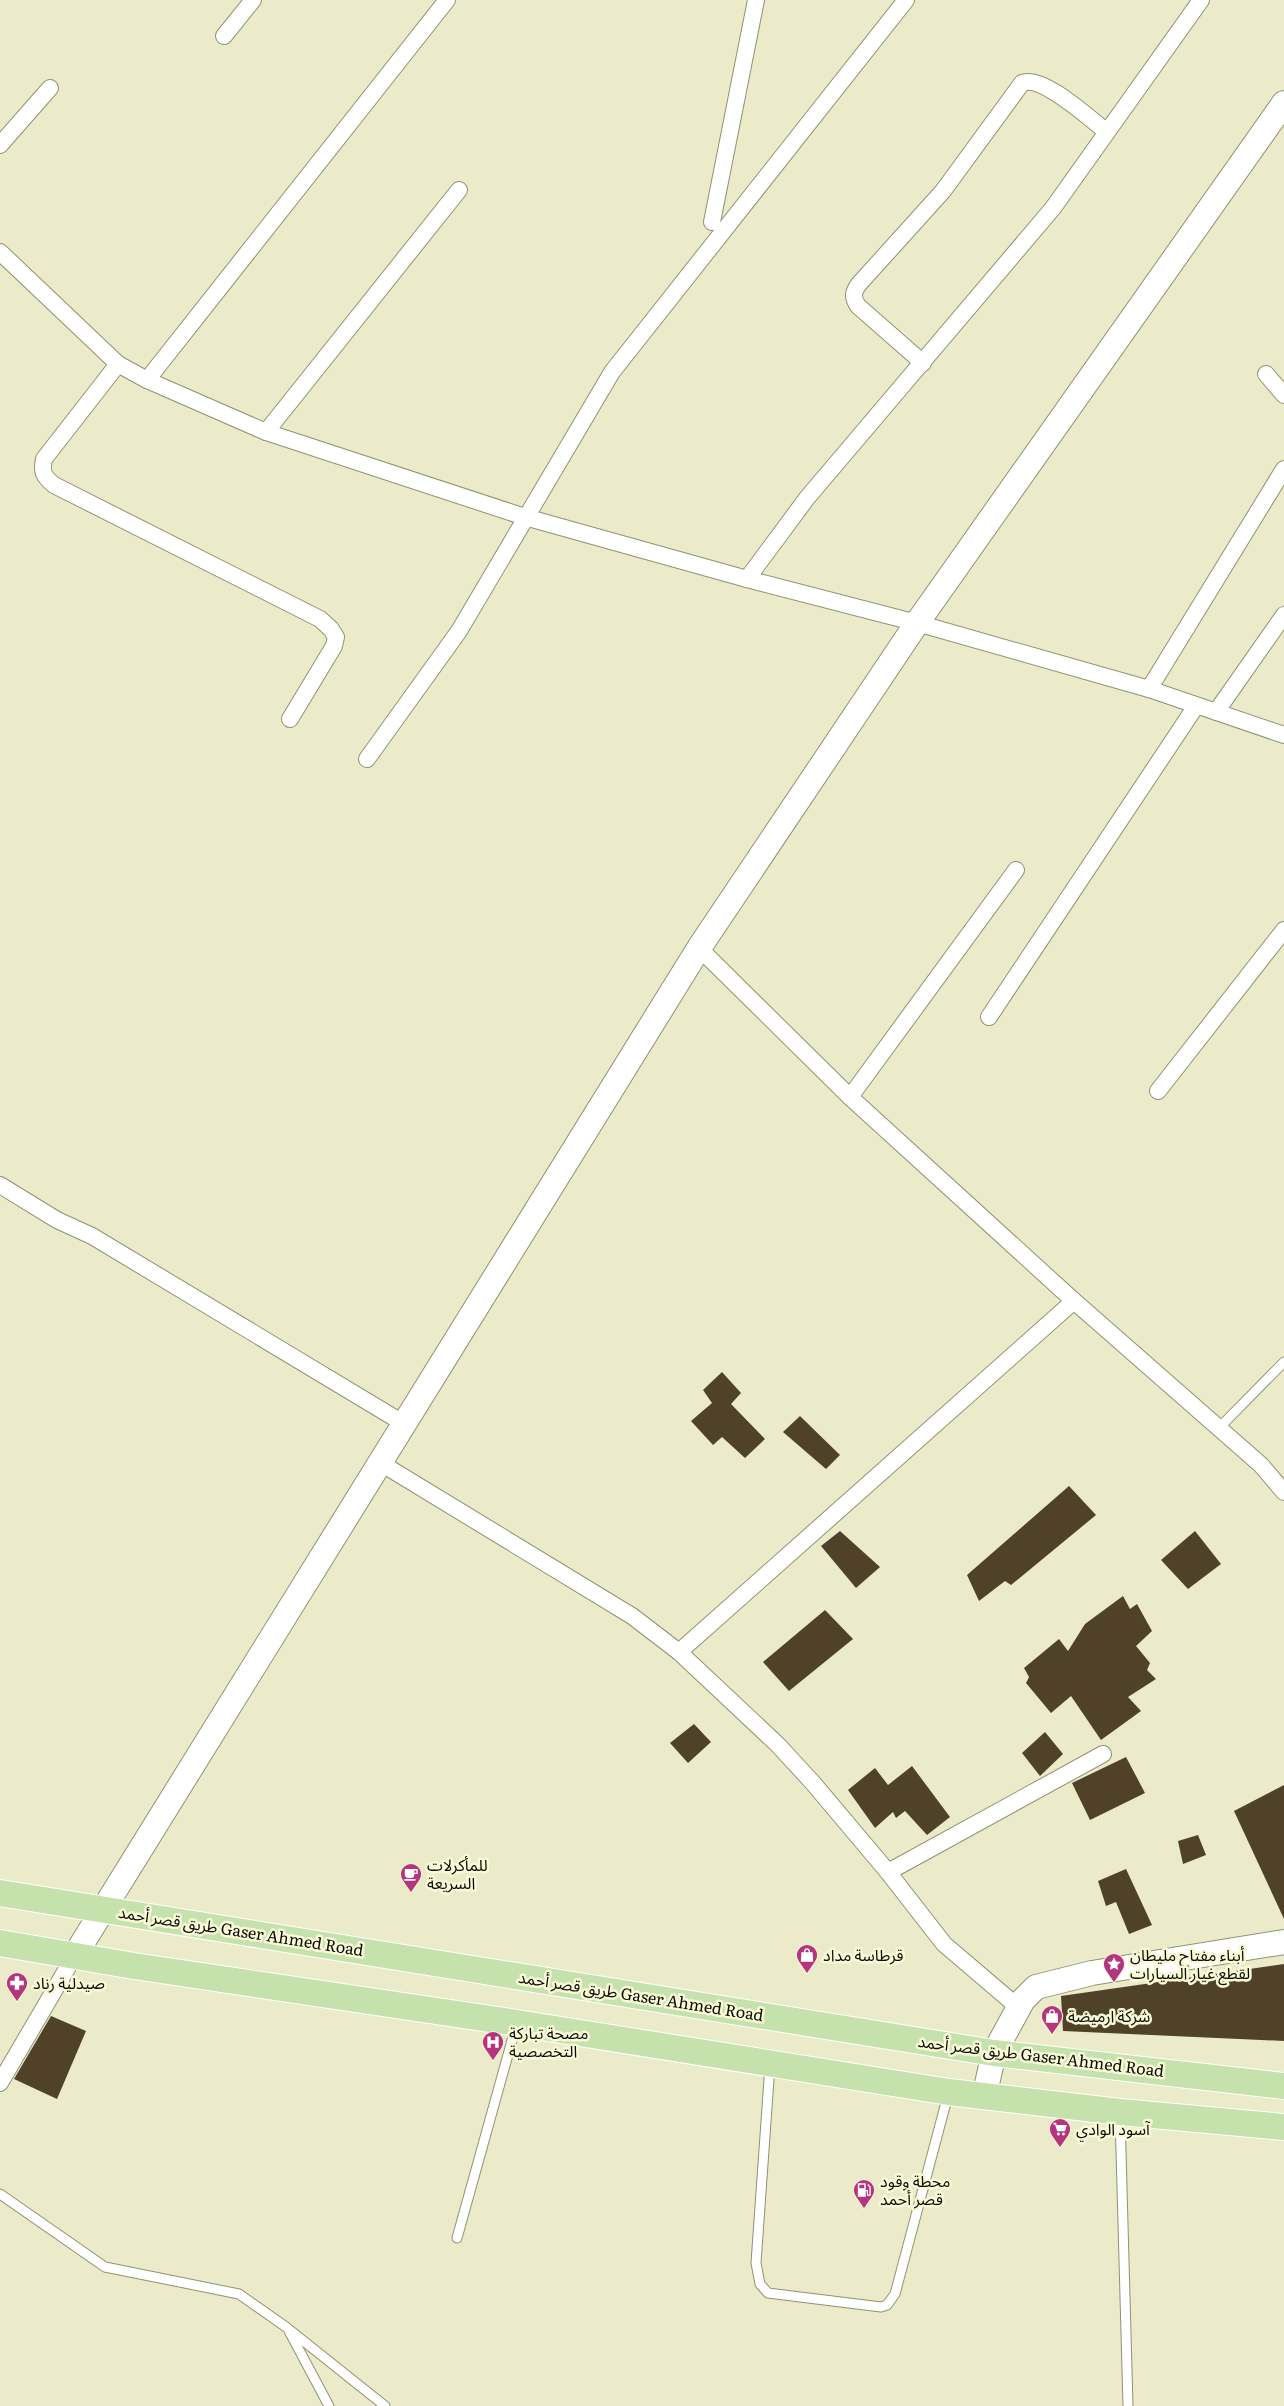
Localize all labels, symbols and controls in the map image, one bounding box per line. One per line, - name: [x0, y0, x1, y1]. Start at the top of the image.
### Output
- place label: للمأكرلات السريعة: [427, 1852, 488, 1894]
- cafe icon: للمأكرلات السريعة: [399, 1862, 423, 1893]
- street label: طريق قصر أحمد Gaser Ahmed Road: [117, 1899, 366, 1961]
- place label: قرطاسة مداد: [823, 1942, 903, 1966]
- place label: أبناء مفتاح مليطان لقطع غيار السيارات: [1130, 1942, 1250, 1986]
- shop icon: قرطاسة مداد: [795, 1943, 819, 1974]
- place icon: أبناء مفتاح مليطان لقطع غيار السيارات: [1102, 1952, 1126, 1983]
- street label: طريق قصر أحمد Gaser Ahmed Road: [517, 1964, 766, 2026]
- place label: صيدلية رناد: [33, 1970, 105, 1994]
- pharmacy icon: صيدلية رناد: [5, 1971, 29, 2002]
- place label: شركة ارميضة: [1068, 2003, 1150, 2027]
- shop icon: شركة ارميضة: [1040, 2004, 1064, 2035]
- place label: مصحة تباركة التخصصية: [509, 2020, 588, 2062]
- street label: طريق قصر أحمد Gaser Ahmed Road: [917, 2028, 1166, 2082]
- hospital icon: مصحة تباركة التخصصية: [481, 2030, 505, 2061]
- place label: آسود الوادي: [1076, 2116, 1151, 2142]
- supermarket icon: آسود الوادي: [1048, 2117, 1072, 2148]
- place label: محطة وقود قصر أحمد: [880, 2168, 950, 2210]
- fuel station icon: محطة وقود قصر أحمد: [852, 2178, 876, 2209]

